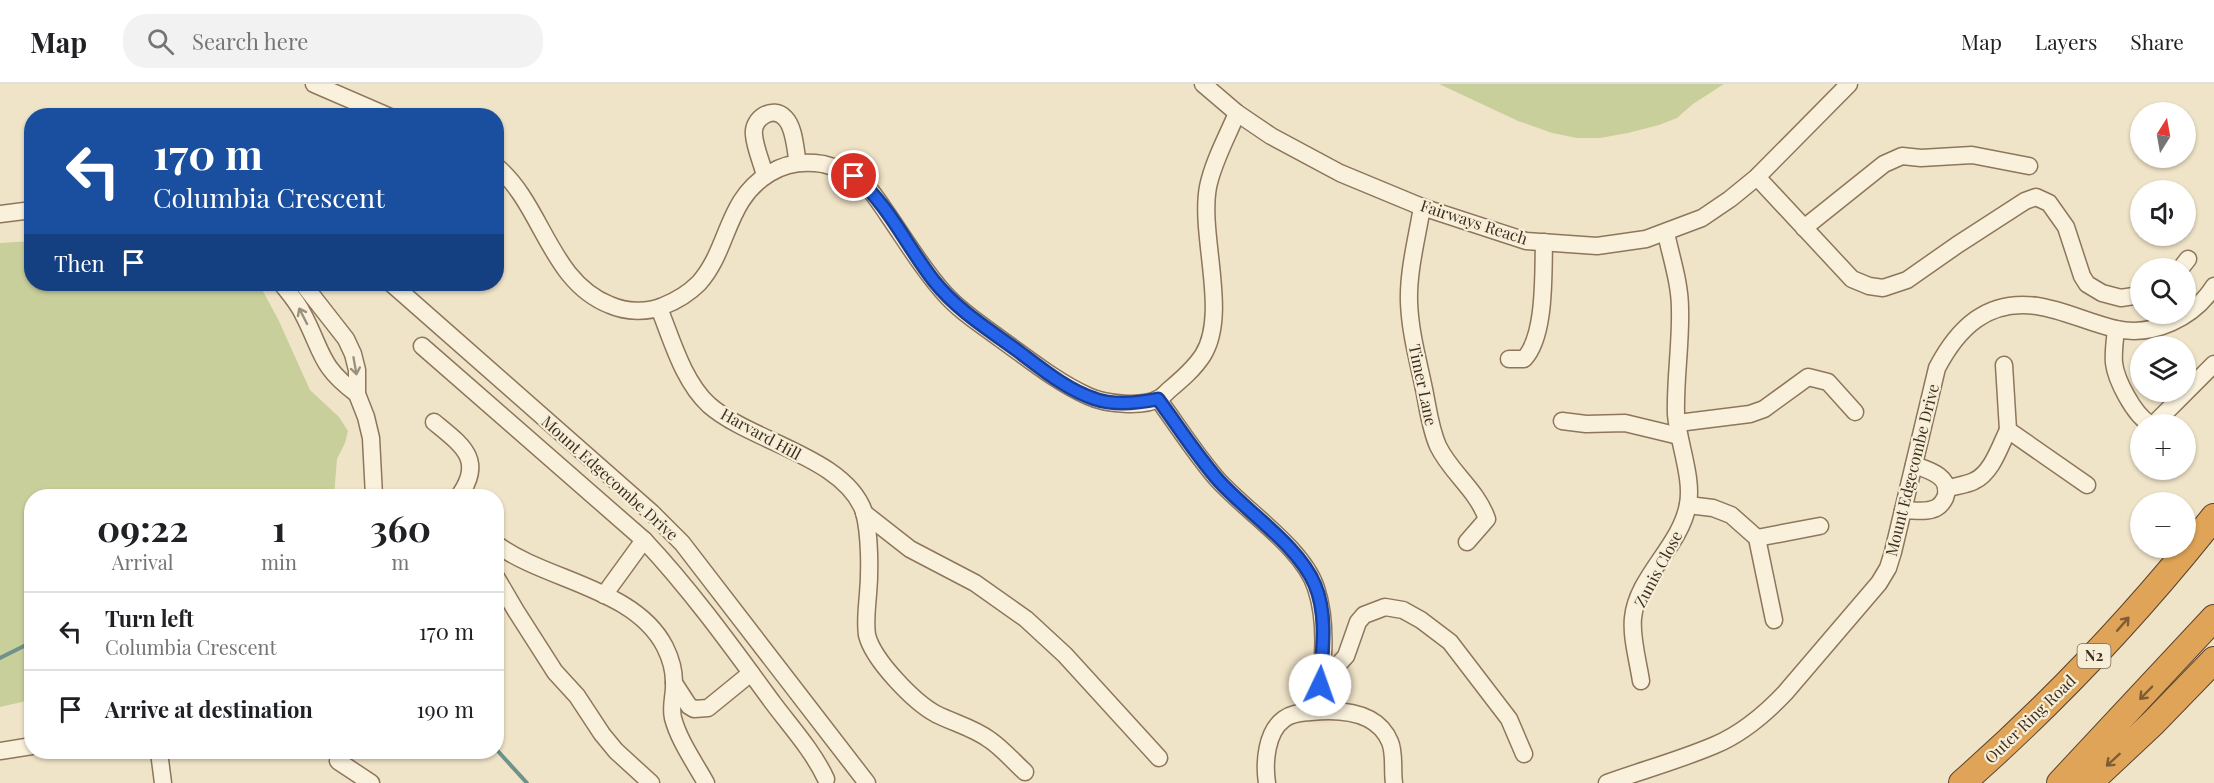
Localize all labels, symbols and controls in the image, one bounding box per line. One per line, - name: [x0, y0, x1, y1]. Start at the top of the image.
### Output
- search box: [123, 14, 543, 68]
- text: Map: [30, 23, 87, 60]
- icon: search: [144, 25, 177, 58]
- text: Search here: [192, 26, 308, 56]
- text: Map: [1961, 27, 2002, 55]
- text: Layers: [2035, 27, 2097, 55]
- text: Share: [2130, 27, 2184, 55]
- north arrow: [2130, 102, 2196, 168]
- map controls: [2130, 102, 2196, 558]
- text: 170 m: [153, 125, 263, 181]
- icon: left: [54, 132, 132, 210]
- pin: [828, 150, 879, 201]
- icon: arrive: [837, 159, 870, 192]
- text: Columbia Crescent: [153, 179, 385, 215]
- button: sound: [2130, 180, 2196, 246]
- street label: Fairways Reach: [1418, 194, 1531, 249]
- icon: arrive: [117, 246, 150, 279]
- text: Then: [54, 248, 105, 278]
- button: search: [2130, 258, 2196, 324]
- one-way arrow: [297, 308, 309, 325]
- button: layers: [2130, 336, 2196, 402]
- street label: Timer Lane: [1405, 342, 1442, 428]
- one-way arrow: [350, 356, 361, 375]
- street label: Mount Edgecombe Drive: [1880, 381, 1943, 558]
- street label: Harvard Hill: [717, 403, 806, 464]
- street label: Mount Edgecombe Drive: [538, 411, 683, 545]
- button: +: [2130, 414, 2196, 480]
- button: −: [2130, 492, 2196, 558]
- text: 09:22: [97, 503, 188, 551]
- text: 1: [272, 503, 286, 551]
- text: 360: [370, 503, 431, 551]
- street label: Zunis Close: [1629, 527, 1686, 611]
- text: Arrival: [112, 548, 173, 575]
- text: min: [261, 548, 297, 575]
- text: m: [392, 548, 409, 575]
- text: Turn left: [105, 603, 194, 633]
- icon: left: [54, 615, 87, 648]
- text: 170 m: [419, 616, 474, 646]
- one-way arrow: [2116, 617, 2130, 632]
- text: Columbia Crescent: [105, 633, 277, 660]
- road number: N2: [2078, 644, 2110, 668]
- position arrow: [1288, 653, 1352, 717]
- street label: Outer Ring Road: [1980, 670, 2080, 768]
- one-way arrow: [2139, 685, 2153, 700]
- icon: arrive: [54, 693, 87, 726]
- text: Arrive at destination: [105, 694, 313, 724]
- text: 190 m: [416, 694, 474, 724]
- one-way arrow: [2106, 753, 2121, 767]

